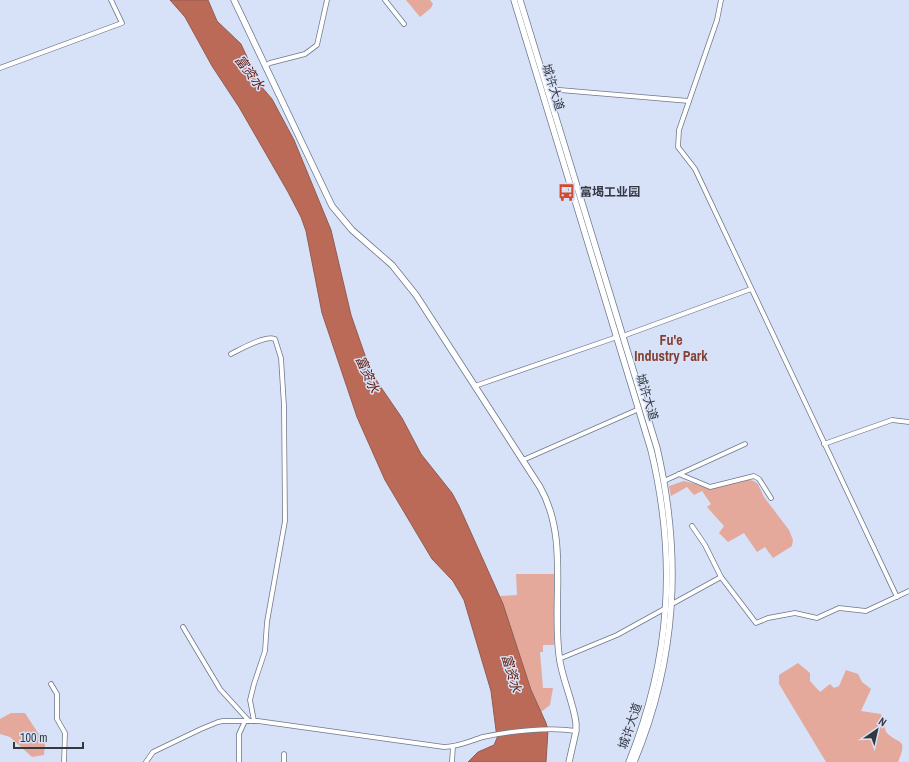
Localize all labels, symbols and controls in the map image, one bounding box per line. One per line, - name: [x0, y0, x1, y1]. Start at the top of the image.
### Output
- water label: 富资水: [231, 52, 269, 94]
- street label: 城许大道: [538, 62, 568, 112]
- bus stop icon: 富堨工业园: [557, 182, 577, 202]
- place label: 富堨工业园: [580, 184, 640, 200]
- district label: Fu'e Industry Park: [634, 331, 708, 365]
- water label: 富资水: [352, 353, 384, 396]
- street label: 城许大道: [632, 372, 662, 422]
- water label: 富资水: [498, 652, 525, 695]
- street label: 城许大道: [615, 701, 645, 751]
- north arrow: [857, 710, 897, 750]
- text: N: [876, 714, 889, 729]
- scale bar: [14, 724, 83, 750]
- text: 100 m: [20, 730, 47, 746]

